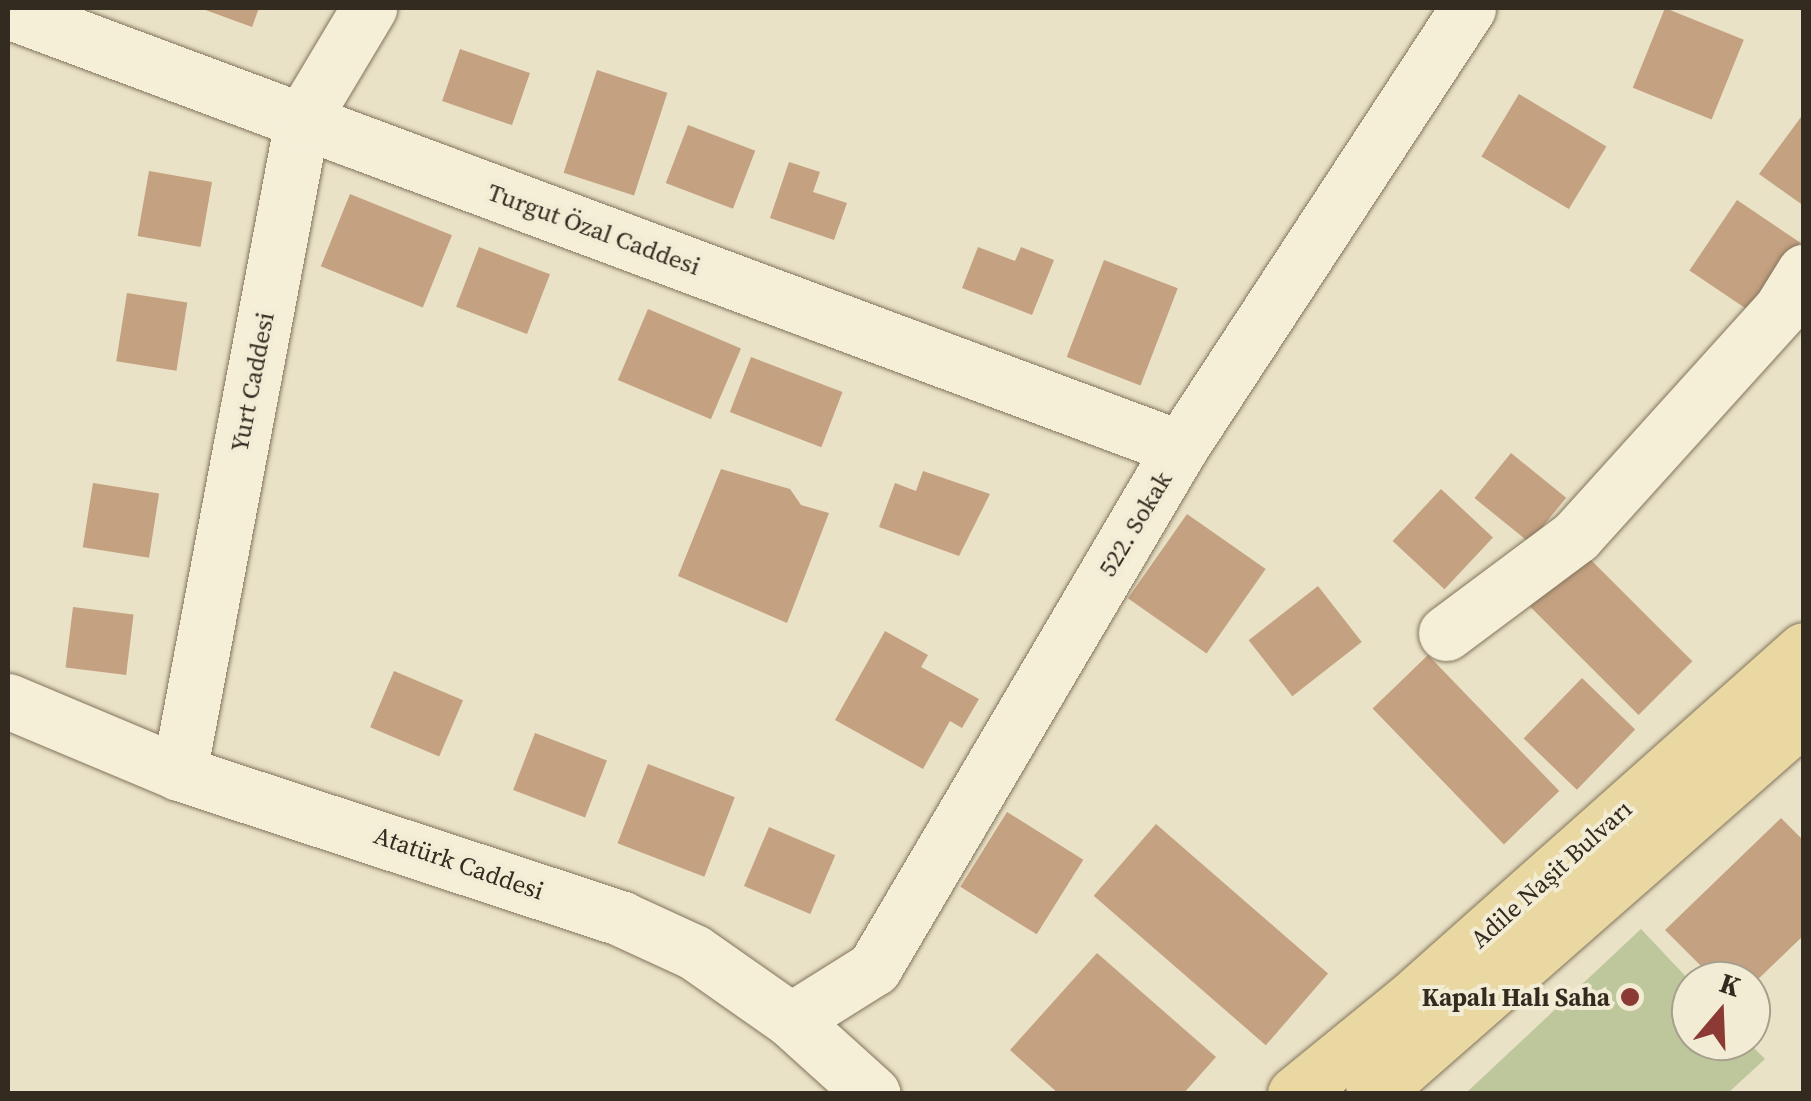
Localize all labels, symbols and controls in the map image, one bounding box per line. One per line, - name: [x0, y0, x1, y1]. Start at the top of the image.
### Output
- street label: Turgut Özal Caddesi: [484, 177, 704, 281]
- street label: Yurt Caddesi: [224, 310, 280, 454]
- street label: 522. Sokak: [1092, 466, 1178, 582]
- street label: Adile Naşit Bulvarı: [1464, 794, 1638, 954]
- street label: Atatürk Caddesi: [370, 820, 548, 906]
- north arrow: [1671, 961, 1771, 1061]
- text: K: [1715, 963, 1746, 1006]
- place label: Kapalı Halı Saha: [1422, 982, 1610, 1012]
- marker: Kapalı Halı Saha: [1619, 986, 1641, 1008]

